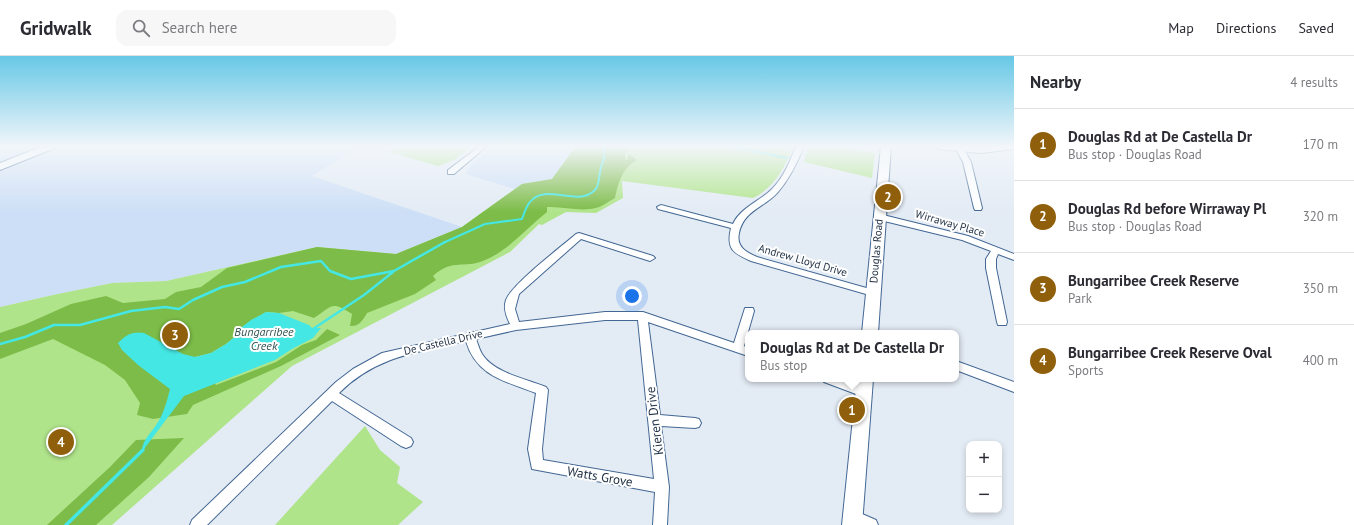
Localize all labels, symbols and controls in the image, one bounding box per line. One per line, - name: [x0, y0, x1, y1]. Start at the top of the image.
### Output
- search box: [116, 10, 396, 46]
- text: Gridwalk: [20, 16, 92, 40]
- icon: search: [130, 17, 152, 39]
- text: Search here: [162, 18, 237, 37]
- text: Map: [1168, 19, 1194, 37]
- text: Directions: [1216, 19, 1276, 37]
- text: Saved: [1298, 19, 1334, 37]
- text: Nearby: [1030, 71, 1081, 93]
- text: 4 results: [1290, 74, 1338, 91]
- text: Douglas Rd at De Castella Dr: [1068, 127, 1252, 146]
- text: 1: [1039, 136, 1047, 153]
- text: 170 m: [1303, 136, 1338, 153]
- text: Bus stop · Douglas Road: [1068, 146, 1202, 163]
- pin: 2: [875, 182, 901, 212]
- text: Douglas Rd before Wirraway Pl: [1068, 199, 1266, 218]
- street label: Wirraway Place: [914, 206, 987, 240]
- text: 2: [1039, 208, 1047, 225]
- text: 320 m: [1303, 208, 1338, 225]
- street label: Douglas Road: [866, 218, 886, 284]
- text: Bus stop · Douglas Road: [1068, 218, 1202, 235]
- street label: Andrew Lloyd Drive: [757, 241, 849, 279]
- text: Bungarribee Creek Reserve: [1068, 271, 1239, 290]
- text: 3: [1039, 280, 1047, 297]
- text: 350 m: [1303, 280, 1338, 297]
- your location: [622, 286, 642, 306]
- text: Park: [1068, 290, 1092, 307]
- pin: 3: [162, 320, 188, 350]
- water label: Bungarribee Creek: [234, 324, 294, 353]
- street label: De Castella Drive: [402, 326, 484, 358]
- popup: [745, 330, 959, 382]
- text: Douglas Rd at De Castella Dr: [760, 338, 944, 357]
- text: Bungarribee Creek Reserve Oval: [1068, 343, 1272, 362]
- text: 4: [1039, 352, 1047, 369]
- text: 400 m: [1303, 352, 1338, 369]
- text: Bus stop: [760, 357, 807, 374]
- text: Sports: [1068, 362, 1104, 379]
- street label: Kieren Drive: [642, 386, 667, 456]
- pin: 1: [839, 395, 865, 425]
- pin: 4: [48, 427, 74, 457]
- map controls: [966, 441, 1002, 513]
- button: +: [966, 441, 1002, 477]
- street label: Watts Grove: [566, 462, 634, 491]
- button: −: [966, 477, 1002, 513]

